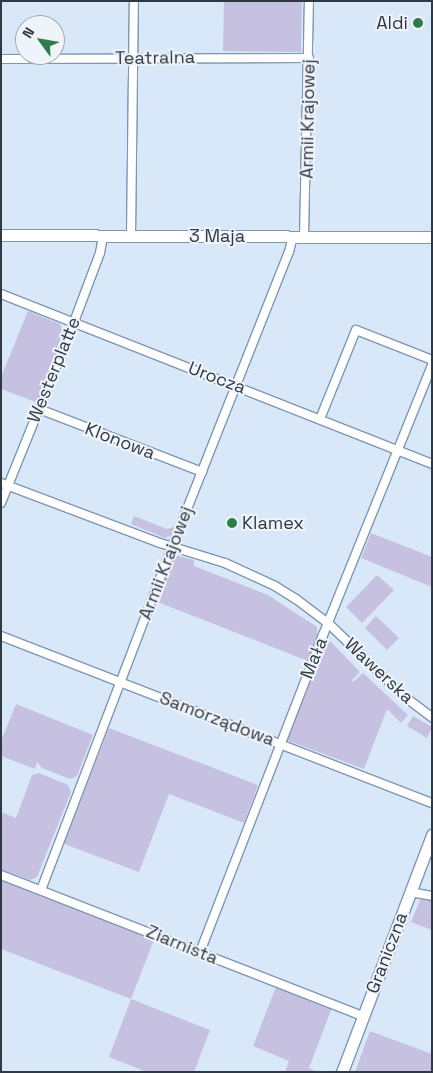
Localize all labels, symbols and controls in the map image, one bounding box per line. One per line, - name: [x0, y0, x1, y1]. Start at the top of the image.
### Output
- place label: Aldi: [376, 12, 408, 34]
- north arrow: [15, 15, 65, 65]
- marker: Aldi: [412, 17, 424, 29]
- text: N: [18, 24, 38, 41]
- street label: Teatralna: [115, 47, 195, 69]
- street label: Armii Krajowej: [296, 59, 320, 179]
- street label: 3 Maja: [189, 225, 245, 247]
- street label: Westerplatte: [23, 314, 85, 426]
- street label: Urocza: [185, 357, 249, 399]
- street label: Klonowa: [82, 418, 158, 464]
- street label: Armii Krajowej: [134, 503, 198, 623]
- place label: Klamex: [242, 512, 304, 534]
- marker: Klamex: [226, 517, 238, 529]
- street label: Mała: [296, 634, 332, 682]
- street label: Wawerska: [340, 634, 418, 708]
- street label: Samorządowa: [156, 687, 278, 751]
- street label: Graniczna: [362, 909, 412, 997]
- street label: Ziarnista: [143, 921, 221, 969]

